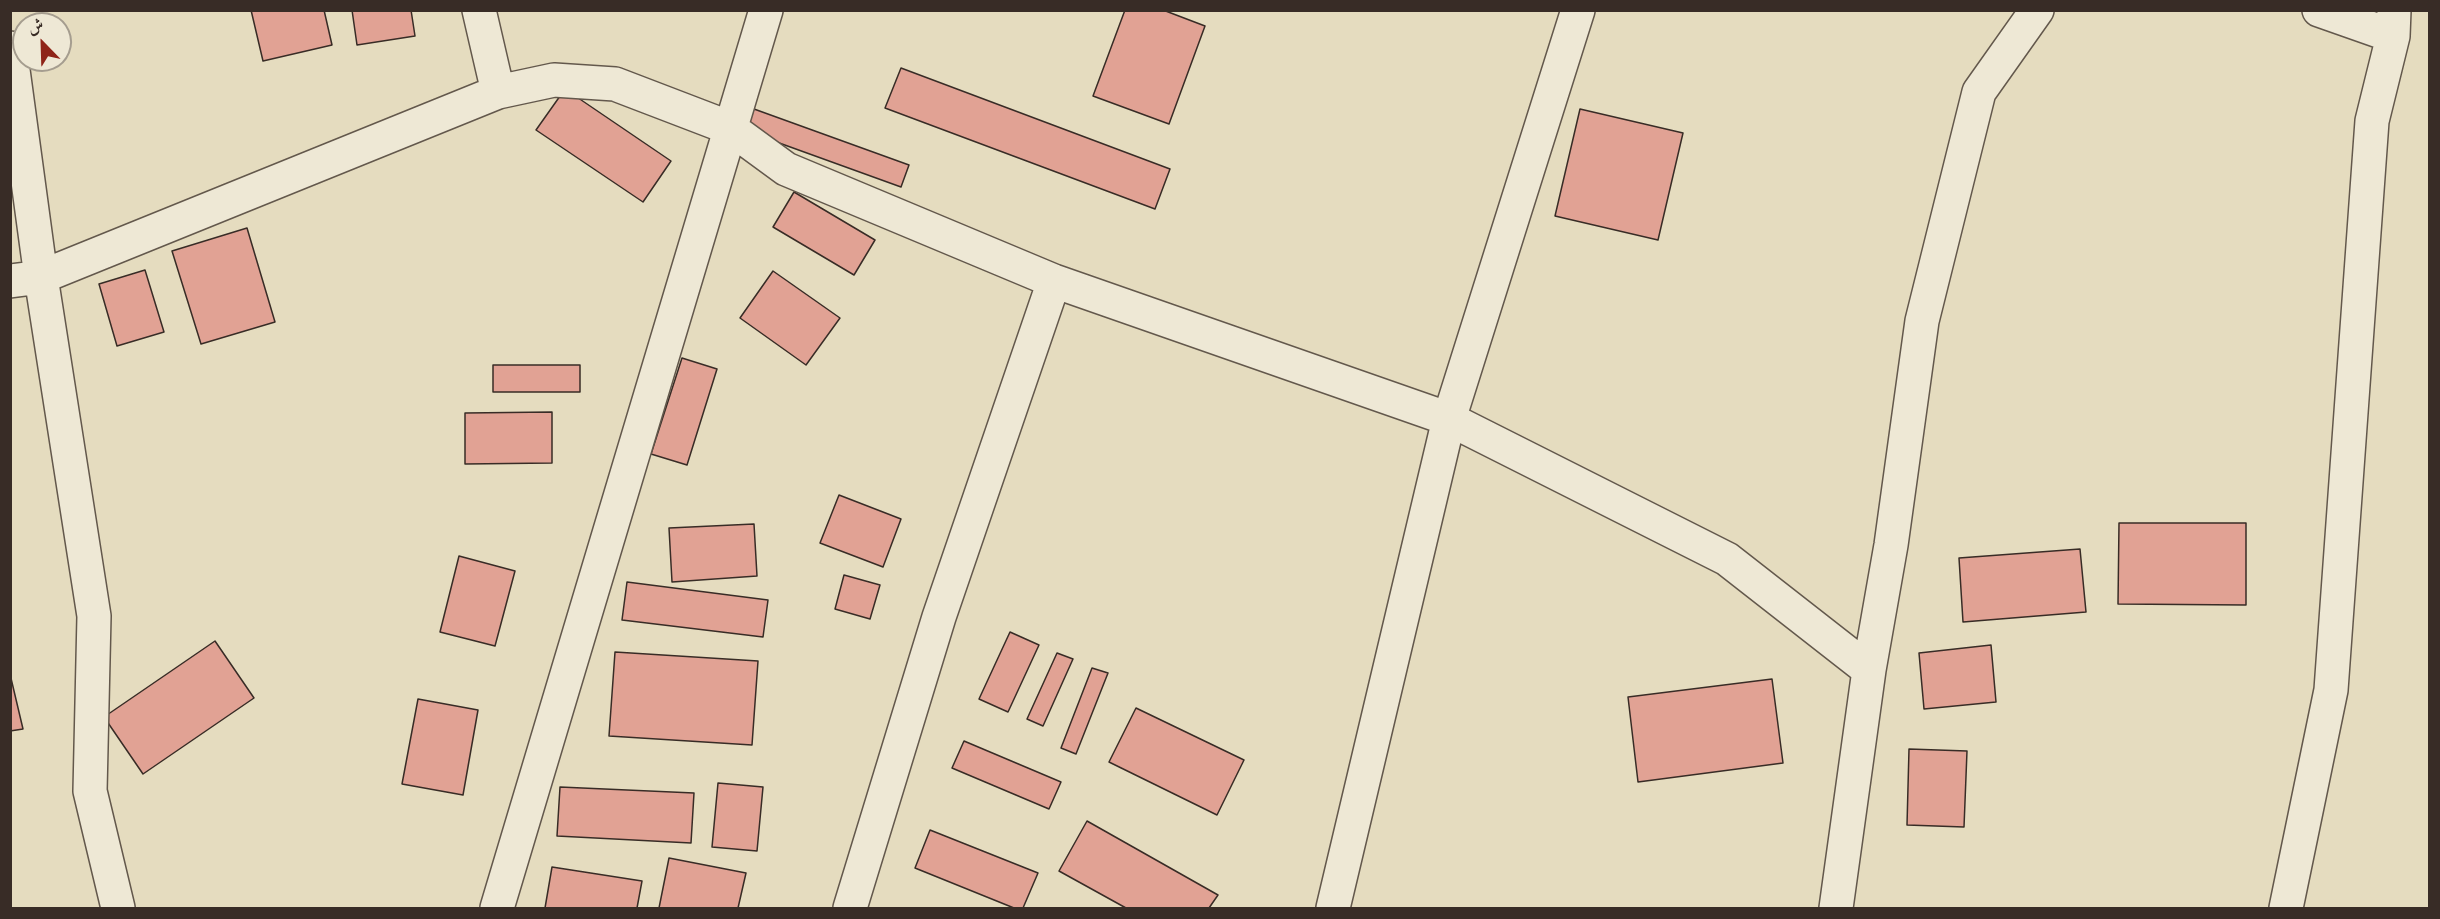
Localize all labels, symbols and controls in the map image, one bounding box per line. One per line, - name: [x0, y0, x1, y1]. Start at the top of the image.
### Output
- north arrow: [12, 12, 72, 72]
- text: ش: [25, 15, 47, 40]

